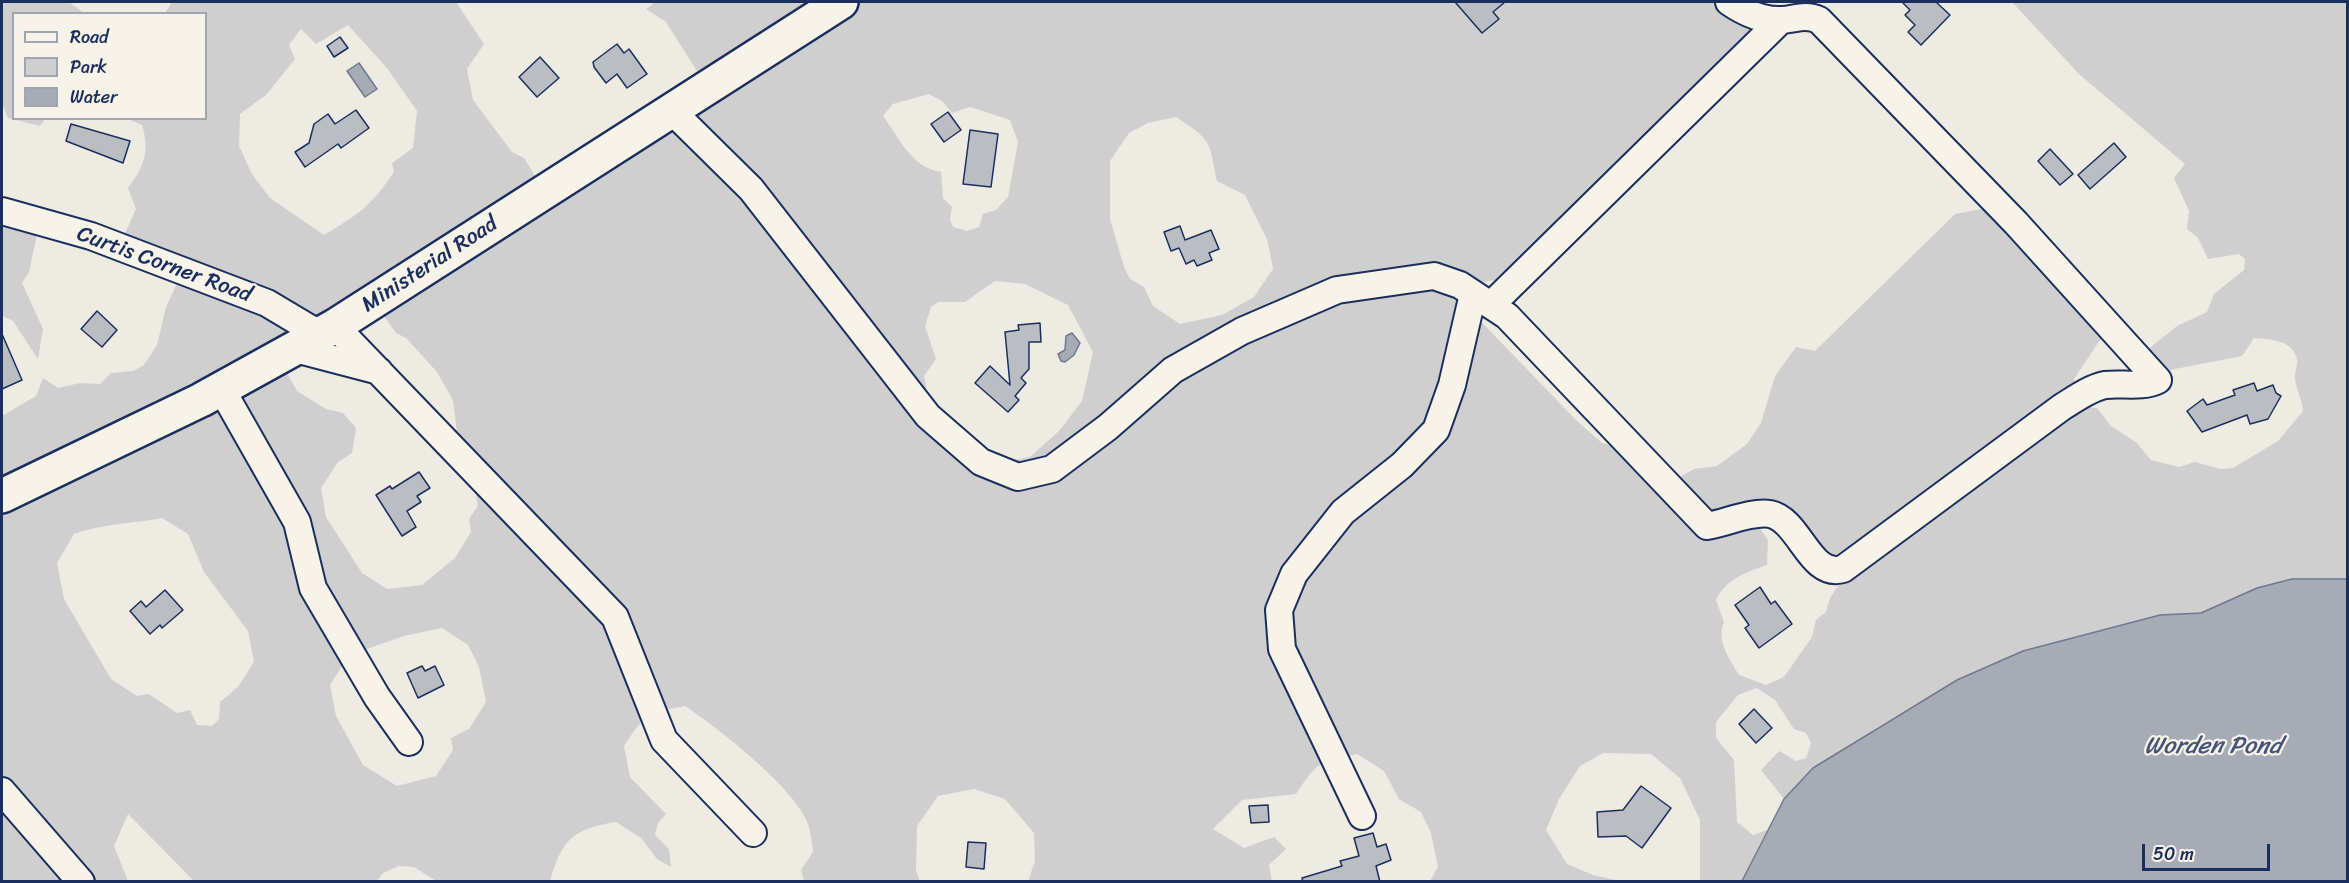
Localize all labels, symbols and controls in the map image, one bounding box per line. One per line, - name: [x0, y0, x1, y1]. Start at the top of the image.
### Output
- legend: [12, 12, 207, 120]
- text: Road: [70, 21, 109, 53]
- text: Park: [70, 51, 107, 83]
- text: Water: [70, 81, 117, 113]
- street label: Ministerial Road: [357, 211, 503, 319]
- street label: Curtis Corner Road: [73, 221, 255, 309]
- water label: Worden Pond: [2144, 733, 2282, 761]
- scale bar: [2145, 832, 2272, 870]
- text: 50 m: [2153, 838, 2194, 870]

